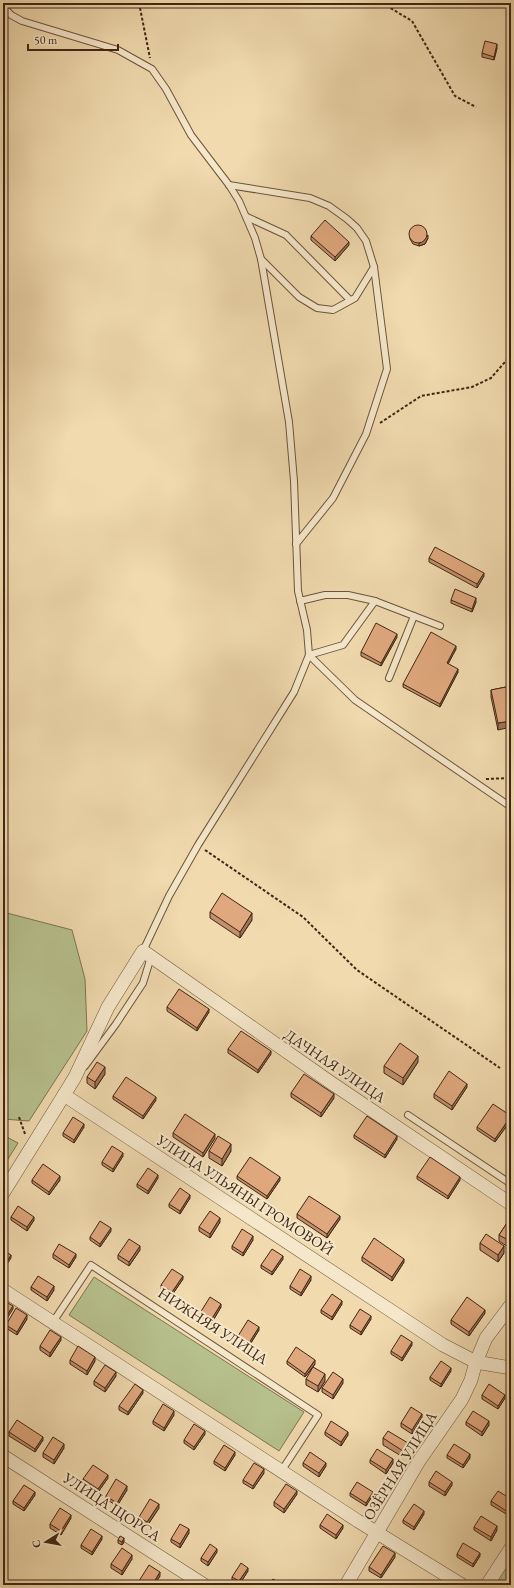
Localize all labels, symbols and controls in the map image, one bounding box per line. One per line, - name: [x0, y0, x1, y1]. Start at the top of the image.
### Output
- scale bar: [28, 26, 118, 52]
- text: 50 m: [34, 32, 58, 48]
- street label: ДАЧНАЯ УЛИЦА: [281, 1025, 390, 1107]
- street label: УЛИЦА УЛЬЯНЫ ГРОМОВОЙ: [152, 1130, 337, 1259]
- street label: НИЖНЯЯ УЛИЦА: [155, 1283, 272, 1369]
- street label: ОЗЁРНАЯ УЛИЦА: [358, 1407, 441, 1524]
- street label: УЛИЦА ЩОРСА: [59, 1467, 165, 1546]
- north arrow: [26, 1522, 66, 1562]
- text: С: [29, 1539, 44, 1549]

